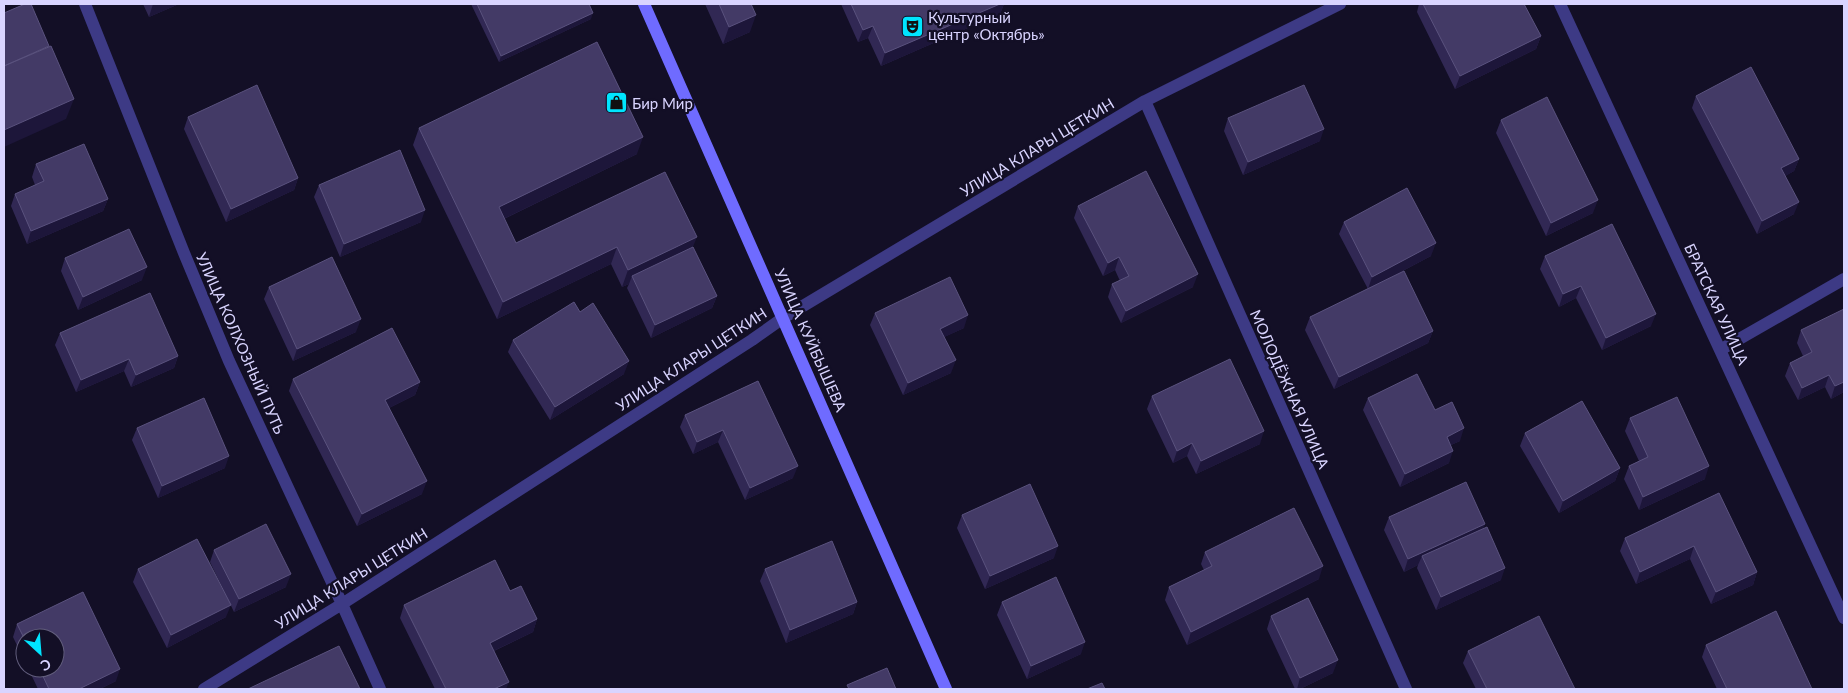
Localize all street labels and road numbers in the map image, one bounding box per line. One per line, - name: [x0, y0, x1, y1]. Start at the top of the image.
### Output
- street label: УЛИЦА КЛАРЫ ЦЕТКИН: [957, 94, 1117, 200]
- street label: БРАТСКАЯ УЛИЦА: [1681, 240, 1753, 368]
- street label: УЛИЦА КОЛХОЗНЫЙ ПУТЬ: [193, 249, 289, 437]
- street label: УЛИЦА КУЙБЫШЕВА: [771, 266, 851, 415]
- street label: УЛИЦА КЛАРЫ ЦЕТКИН: [612, 303, 770, 415]
- street label: МОЛОДЁЖНАЯ УЛИЦА: [1247, 307, 1334, 472]
- street label: УЛИЦА КЛАРЫ ЦЕТКИН: [272, 524, 430, 632]

